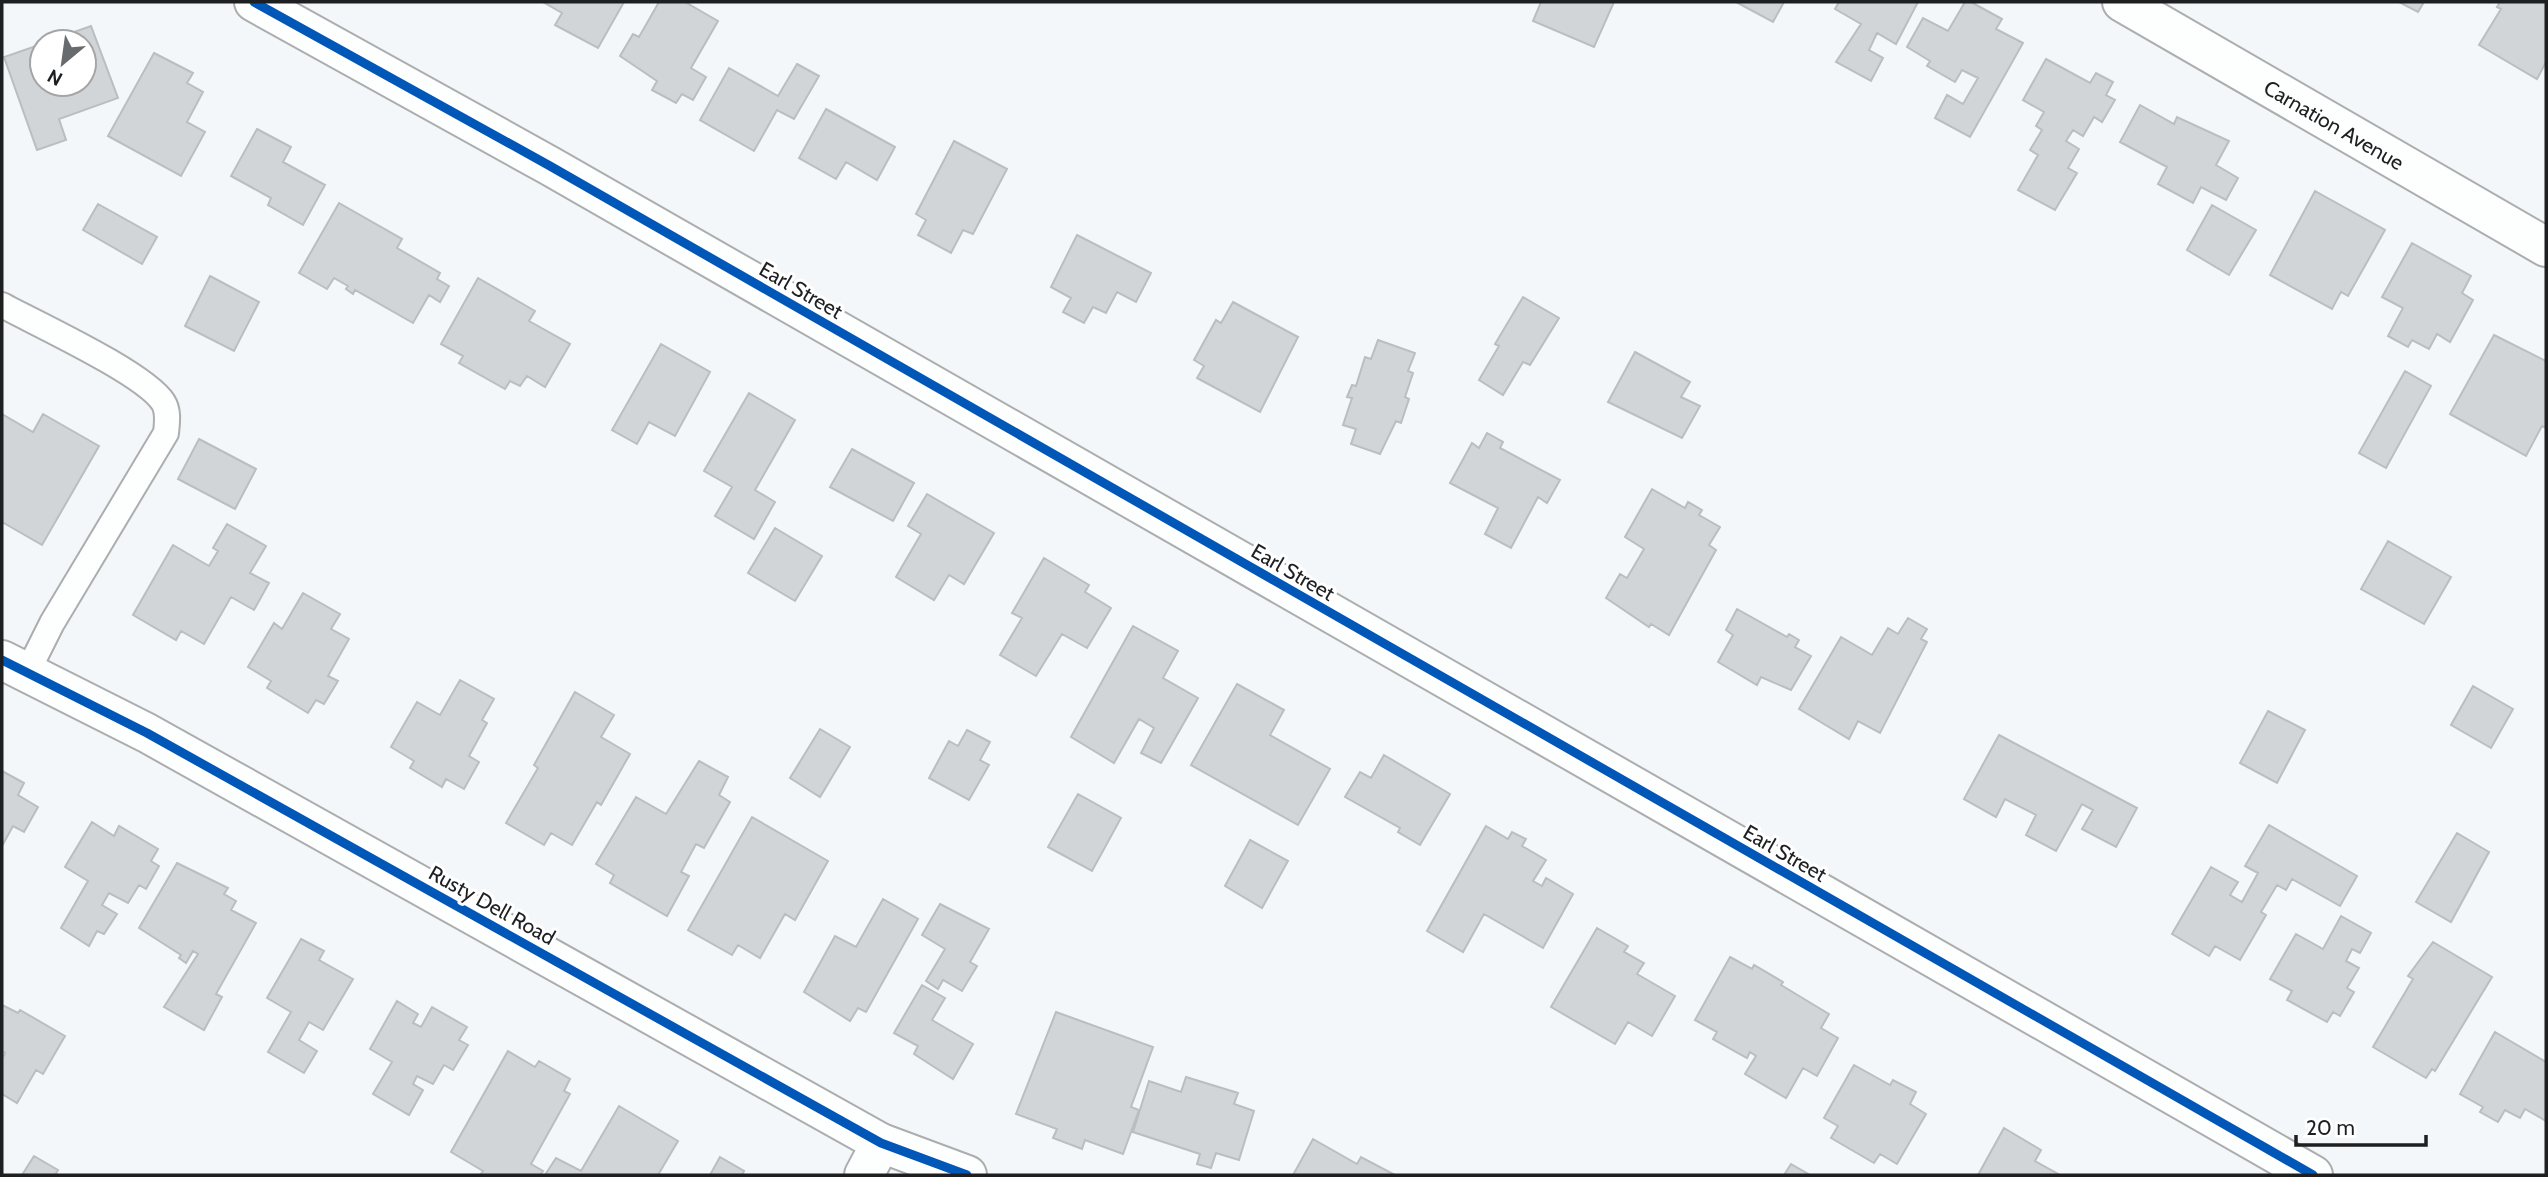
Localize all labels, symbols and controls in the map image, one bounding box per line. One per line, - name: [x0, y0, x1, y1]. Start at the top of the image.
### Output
- north arrow: [28, 28, 98, 98]
- text: N: [44, 64, 66, 91]
- street label: Carnation Avenue: [2260, 74, 2409, 175]
- street label: Earl Street: [755, 256, 847, 324]
- street label: Earl Street: [1247, 538, 1339, 606]
- street label: Earl Street: [1739, 819, 1831, 887]
- street label: Rusty Dell Road: [424, 860, 560, 950]
- scale bar: [2296, 1104, 2426, 1148]
- text: 20 m: [2306, 1115, 2355, 1140]

